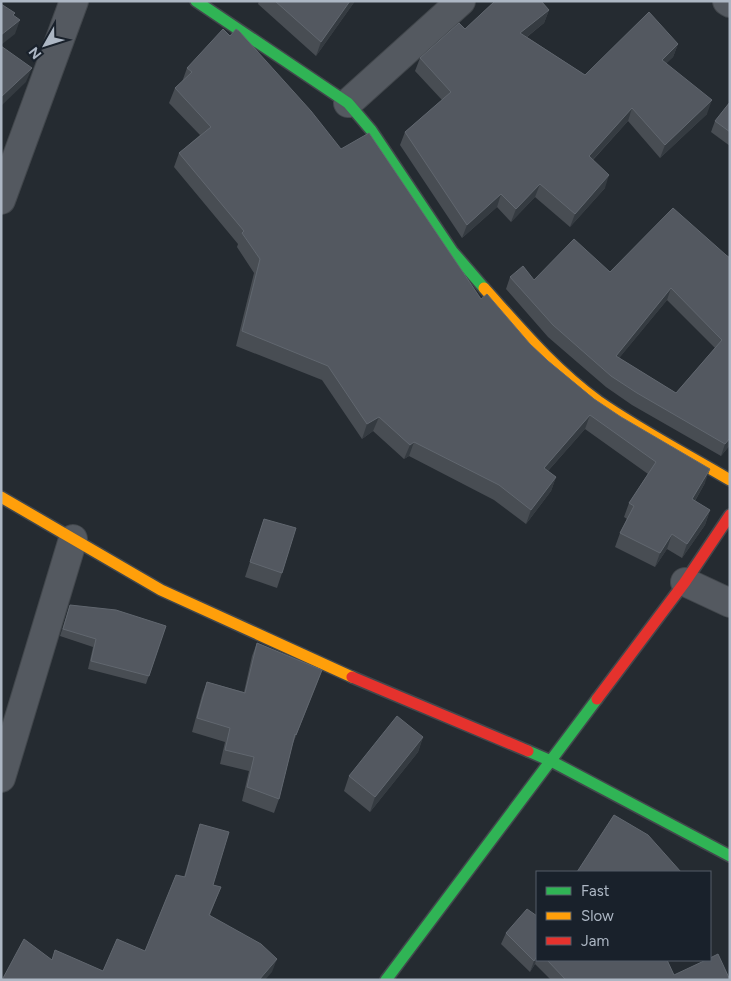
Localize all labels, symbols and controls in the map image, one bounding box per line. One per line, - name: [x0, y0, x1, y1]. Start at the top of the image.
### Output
- north arrow: [20, 20, 70, 70]
- text: N: [25, 43, 45, 62]
- legend: [536, 871, 711, 961]
- text: Fast: [581, 882, 610, 900]
- text: Slow: [581, 907, 614, 925]
- text: Jam: [581, 932, 609, 950]

